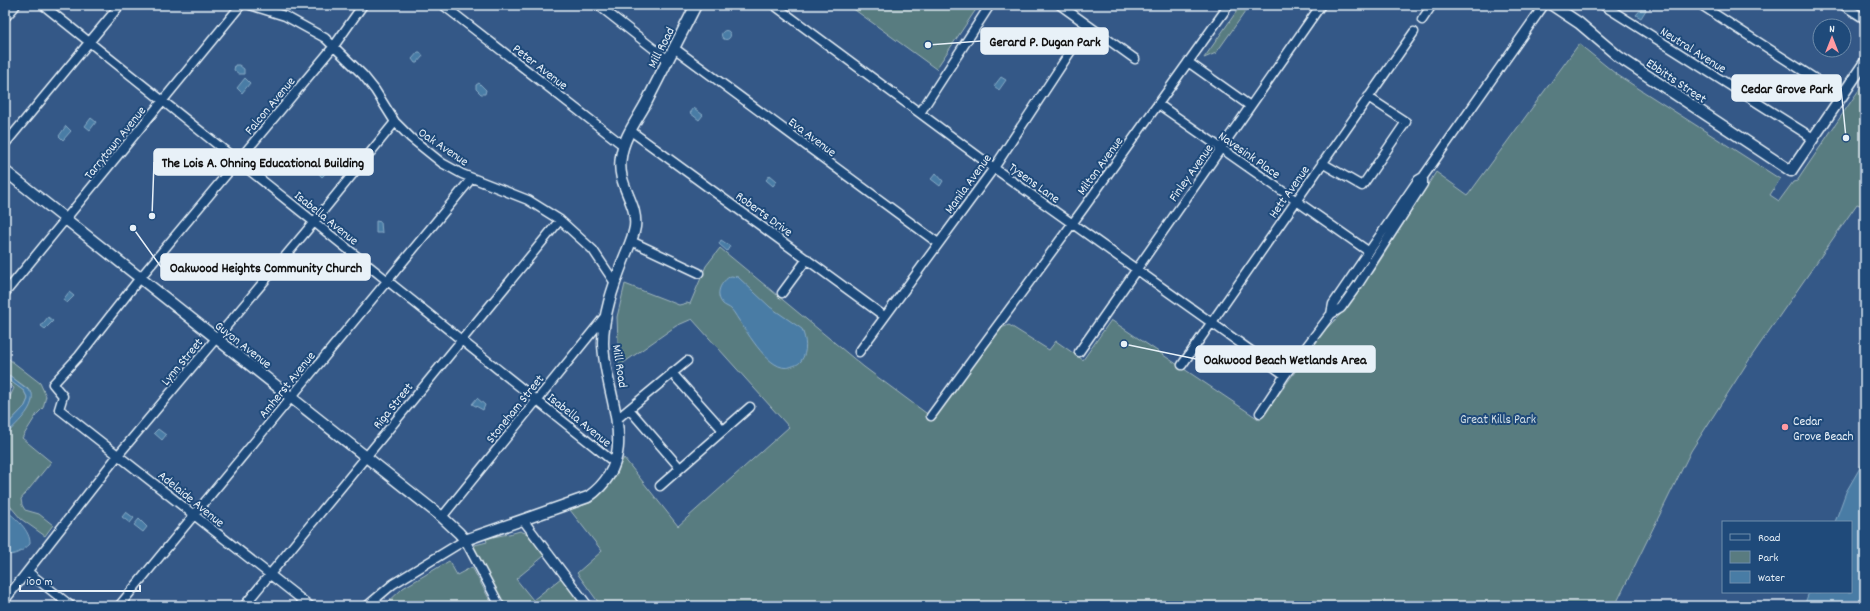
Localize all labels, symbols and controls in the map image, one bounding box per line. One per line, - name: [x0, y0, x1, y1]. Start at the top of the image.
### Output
- north arrow: [1812, 18, 1852, 58]
- text: N: [1829, 22, 1835, 38]
- street label: Neutral Avenue: [1656, 23, 1730, 79]
- street label: Mill Road: [644, 24, 681, 72]
- callout: Gerard P. Dugan Park: [981, 28, 1108, 54]
- text: Gerard P. Dugan Park: [989, 33, 1101, 53]
- street label: Peter Avenue: [508, 40, 571, 96]
- street label: Ebbitts Street: [1642, 55, 1710, 109]
- street label: Falcon Avenue: [241, 73, 301, 140]
- callout: Cedar Grove Park: [1732, 75, 1841, 101]
- text: Cedar Grove Park: [1741, 80, 1833, 100]
- street label: Tarrytown Avenue: [80, 103, 152, 184]
- street label: Eva Avenue: [783, 114, 840, 163]
- street label: Oak Avenue: [413, 124, 472, 172]
- street label: Navesink Place: [1214, 128, 1284, 185]
- street label: Milton Avenue: [1073, 133, 1129, 200]
- street label: Finley Avenue: [1165, 140, 1219, 206]
- callout: The Lois A. Ohning Educational Building: [154, 149, 373, 175]
- street label: Manila Avenue: [941, 150, 997, 218]
- text: The Lois A. Ohning Educational Building: [162, 154, 364, 174]
- street label: Tysens Lane: [1004, 159, 1063, 209]
- street label: Hett Avenue: [1265, 162, 1315, 223]
- street label: Isabella Avenue: [289, 187, 362, 251]
- street label: Roberts Drive: [731, 188, 796, 242]
- callout: Oakwood Heights Community Church: [161, 254, 370, 280]
- text: Oakwood Heights Community Church: [170, 259, 363, 279]
- street label: Guyon Avenue: [210, 318, 275, 374]
- street label: Lynn Street: [157, 334, 209, 391]
- street label: Mill Road: [606, 343, 631, 389]
- callout: Oakwood Beach Wetlands Area: [1196, 346, 1375, 372]
- street label: Amherst Avenue: [255, 348, 321, 423]
- text: Oakwood Beach Wetlands Area: [1203, 351, 1368, 371]
- street label: Stoneham Street: [482, 371, 550, 448]
- street label: Riga Street: [369, 379, 419, 434]
- street label: Isabella Avenue: [542, 389, 615, 453]
- park label: Great Kills Park: [1460, 411, 1536, 430]
- place label: Cedar Grove Beach: [1793, 413, 1853, 447]
- marker: Cedar Grove Beach: [1780, 422, 1790, 432]
- street label: Adelaide Avenue: [153, 467, 228, 533]
- legend: [1722, 521, 1852, 593]
- text: Road: [1758, 530, 1780, 547]
- text: Park: [1758, 550, 1779, 567]
- scale bar: [20, 567, 140, 593]
- text: Water: [1758, 570, 1785, 587]
- text: 100 m: [26, 574, 53, 591]

